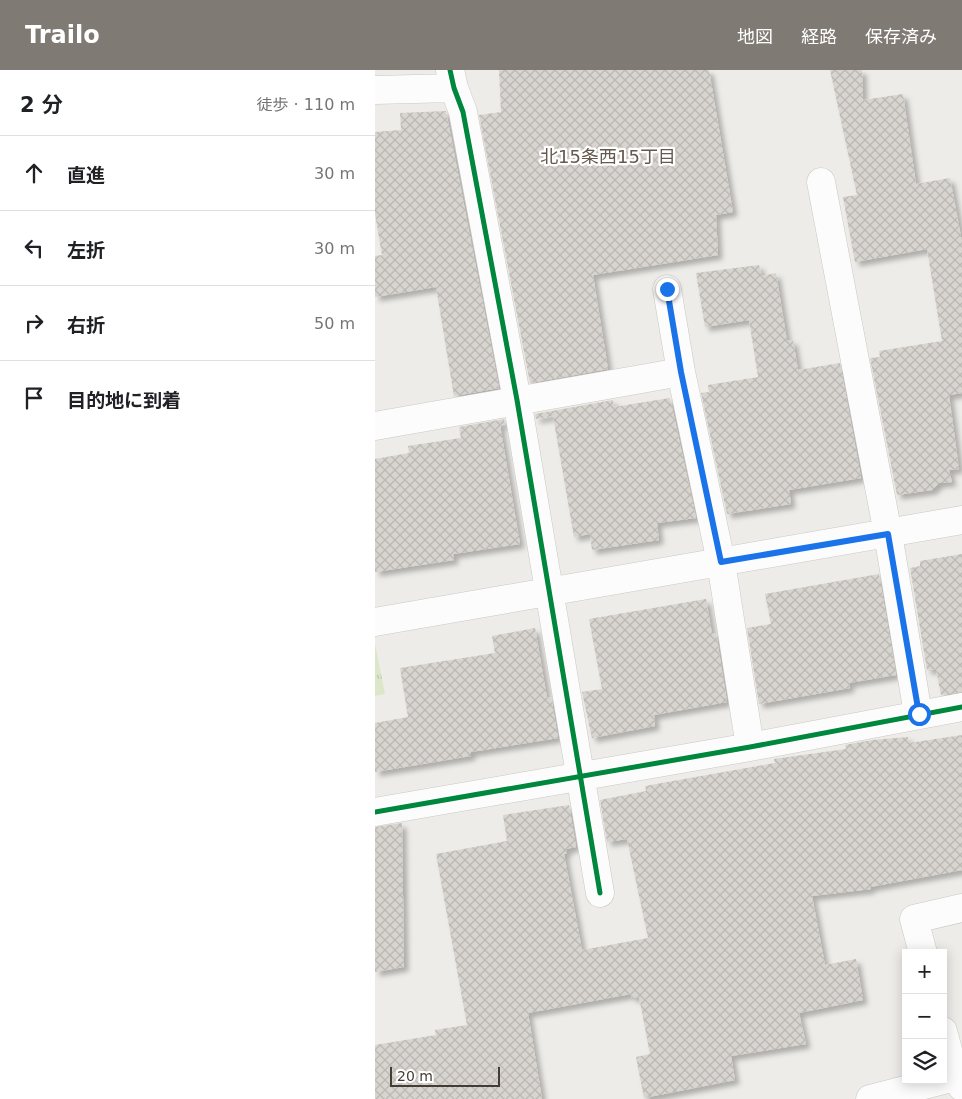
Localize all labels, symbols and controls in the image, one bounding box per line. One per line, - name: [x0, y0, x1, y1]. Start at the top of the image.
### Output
- text: Trailo: [25, 21, 100, 49]
- text: 地図: [737, 26, 773, 47]
- text: 経路: [801, 26, 837, 47]
- text: 保存済み: [865, 26, 937, 47]
- text: 2 分: [20, 93, 63, 117]
- text: 徒歩 · 110 m: [257, 95, 355, 114]
- district label: 北15条西15丁目: [540, 146, 676, 167]
- icon: ahead: [20, 159, 48, 187]
- text: 直進: [67, 164, 105, 186]
- text: 30 m: [314, 164, 355, 183]
- icon: left: [20, 234, 48, 262]
- text: 左折: [67, 239, 105, 261]
- text: 30 m: [314, 239, 355, 258]
- route end: [656, 278, 679, 301]
- icon: right: [20, 309, 48, 337]
- text: 右折: [67, 314, 105, 336]
- text: 50 m: [314, 314, 355, 333]
- icon: arrive: [20, 384, 48, 412]
- text: 目的地に到着: [67, 389, 181, 411]
- route start: [908, 703, 931, 726]
- map controls: [902, 949, 947, 1084]
- button: +: [902, 949, 947, 994]
- button: −: [902, 994, 947, 1039]
- button: layers: [902, 1039, 947, 1084]
- scale bar: [390, 1064, 500, 1087]
- text: 20 m: [397, 1068, 433, 1084]

